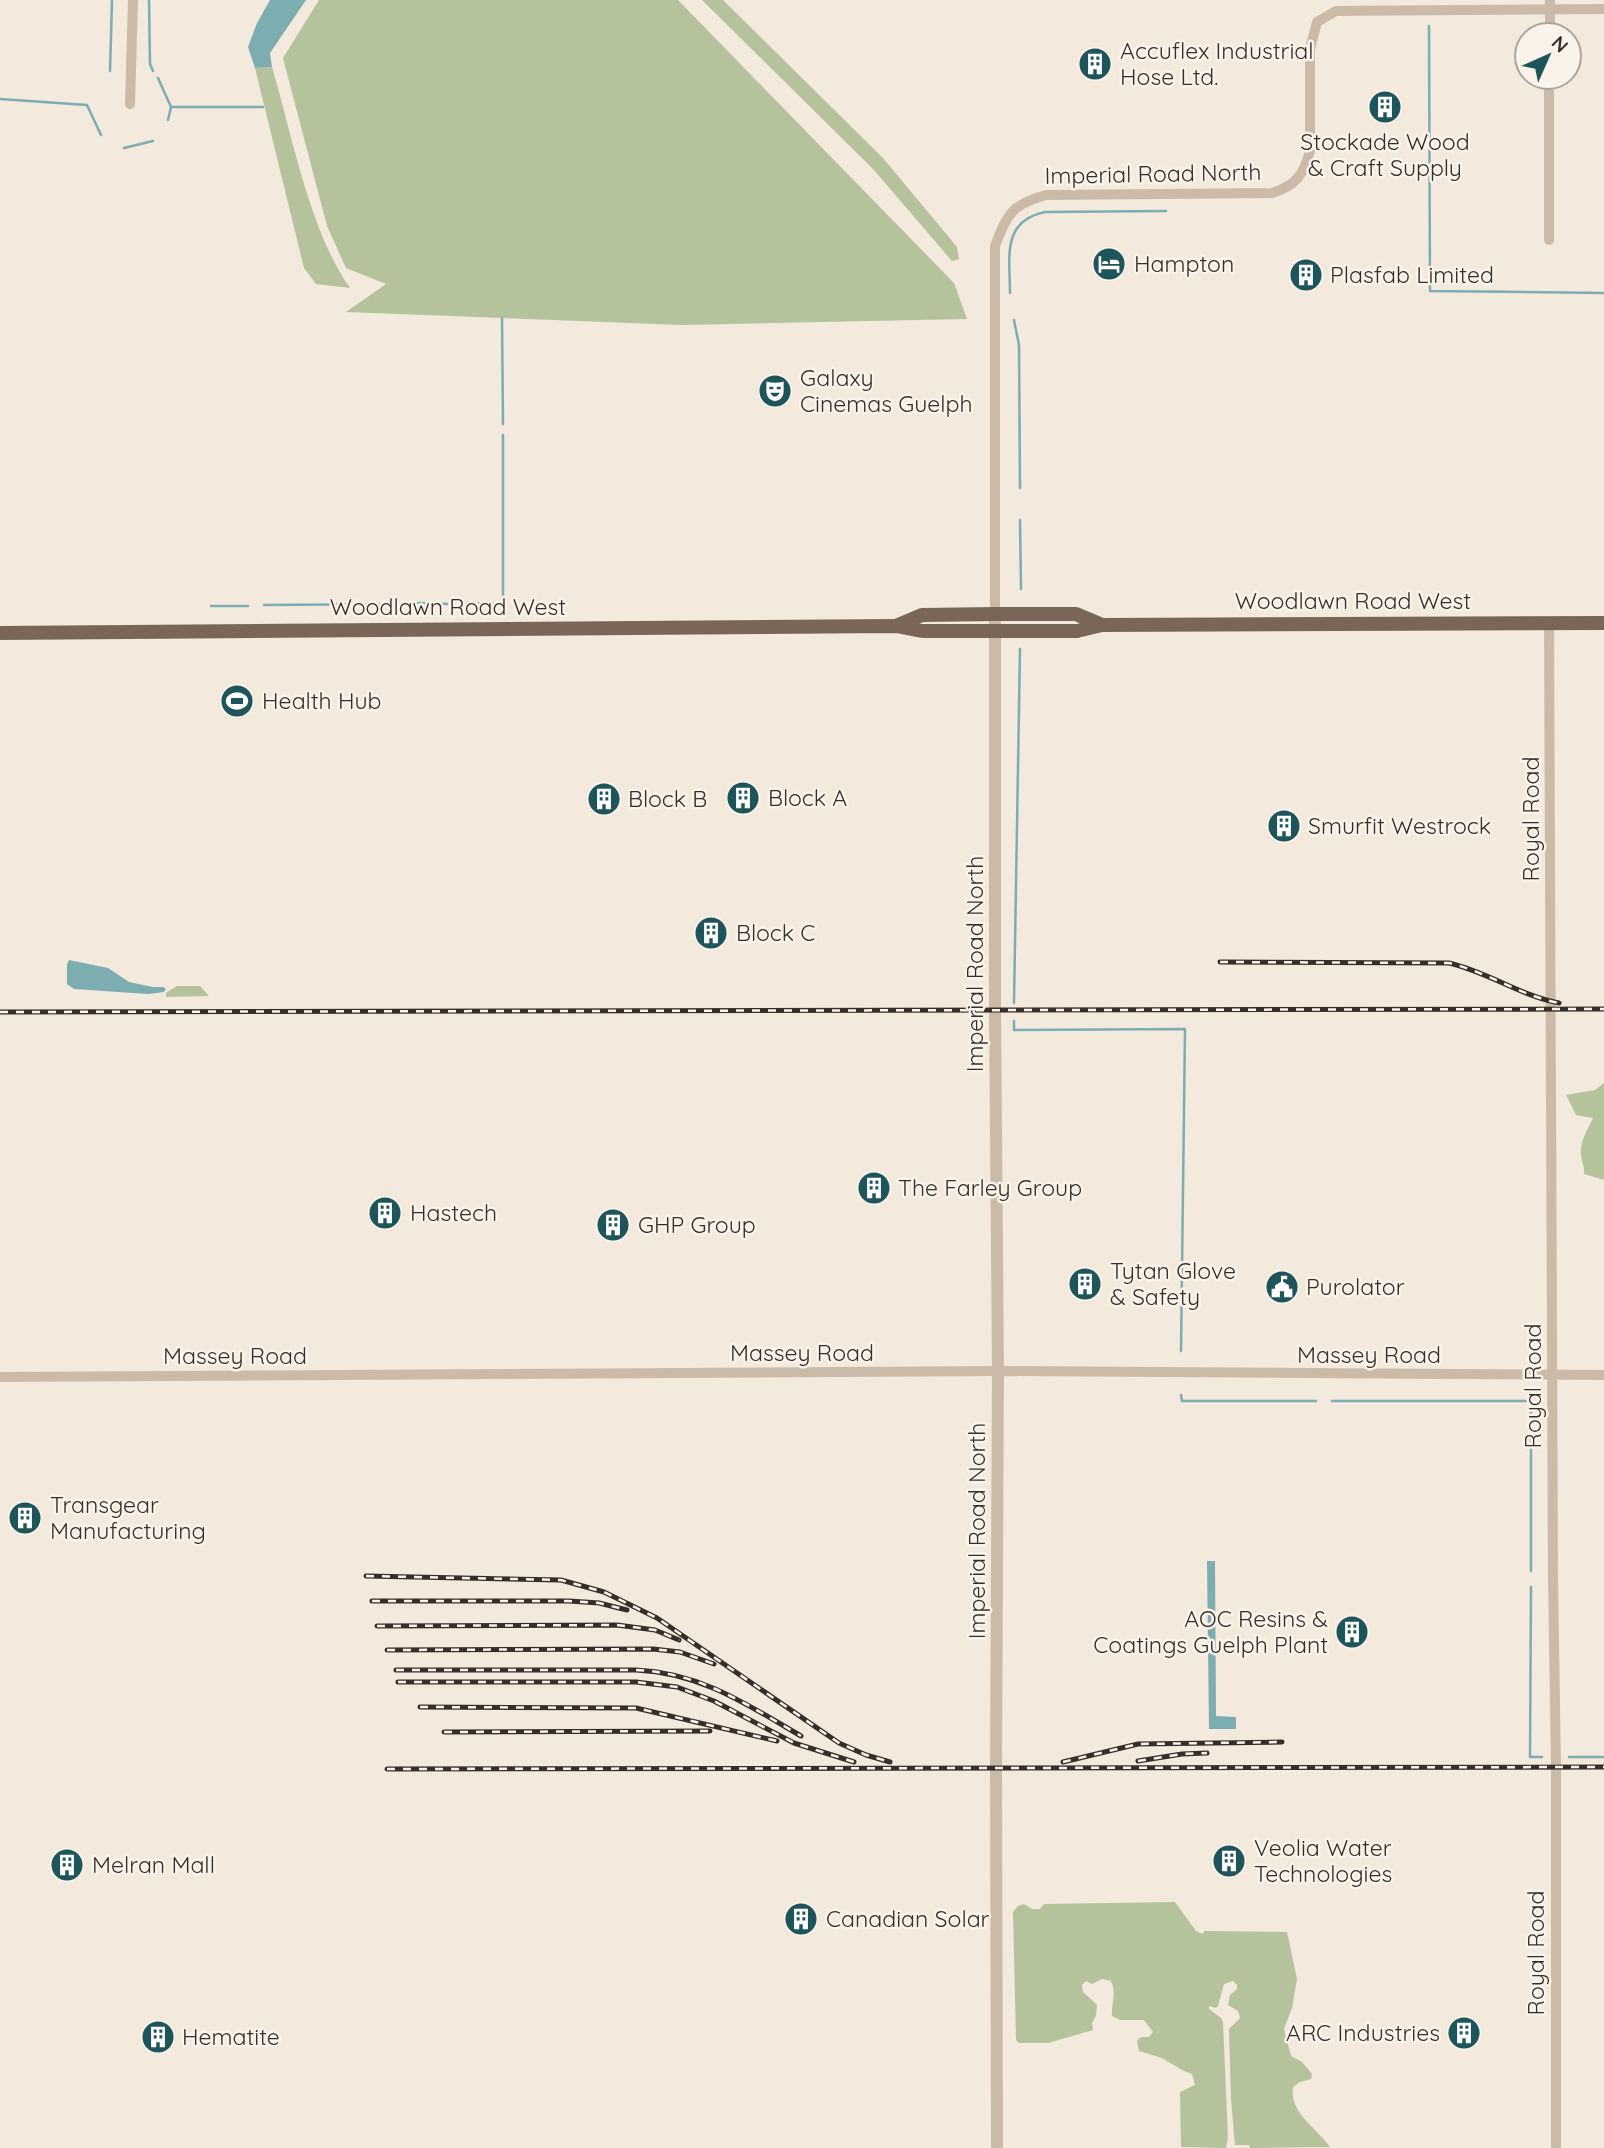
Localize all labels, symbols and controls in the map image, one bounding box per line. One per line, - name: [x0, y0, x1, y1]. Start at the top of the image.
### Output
- north arrow: [1513, 21, 1583, 91]
- text: N: [1547, 31, 1573, 57]
- place label: Accuflex Industrial Hose Ltd.: [1120, 36, 1314, 91]
- building icon: Accuflex Industrial Hose Ltd.: [1076, 45, 1114, 83]
- building icon: Stockade Wood & Craft Supply: [1366, 88, 1404, 126]
- place label: Stockade Wood & Craft Supply: [1300, 127, 1470, 182]
- street label: Imperial Road North: [1044, 157, 1262, 190]
- hotel icon: Hampton: [1090, 245, 1128, 283]
- place label: Hampton: [1134, 249, 1234, 278]
- building icon: Plasfab Limited: [1287, 256, 1325, 294]
- place label: Plasfab Limited: [1330, 260, 1494, 289]
- place label: Galaxy Cinemas Guelph: [800, 363, 973, 418]
- theatre icon: Galaxy Cinemas Guelph: [756, 372, 794, 410]
- street label: Woodlawn Road West: [1235, 586, 1471, 615]
- street label: Woodlawn Road West: [330, 592, 566, 621]
- sports icon: Health Hub: [218, 682, 256, 720]
- place label: Health Hub: [262, 686, 382, 715]
- street label: Royal Road: [1516, 757, 1545, 881]
- building icon: Block A: [724, 779, 762, 817]
- building icon: Block B: [585, 780, 623, 818]
- place label: Block A: [768, 783, 847, 812]
- place label: Block B: [628, 784, 707, 813]
- building icon: Smurfit Westrock: [1265, 807, 1303, 845]
- place label: Smurfit Westrock: [1308, 811, 1491, 840]
- street label: Imperial Road North: [960, 856, 989, 1072]
- building icon: Block C: [692, 914, 730, 952]
- place label: Block C: [736, 918, 815, 947]
- building icon: The Farley Group: [855, 1169, 893, 1207]
- place label: The Farley Group: [898, 1173, 1082, 1202]
- building icon: Hastech: [366, 1194, 404, 1232]
- place label: Hastech: [410, 1198, 497, 1227]
- building icon: GHP Group: [594, 1206, 632, 1244]
- place label: GHP Group: [638, 1210, 756, 1239]
- place label: Tytan Glove & Safety: [1110, 1256, 1236, 1311]
- building icon: Tytan Glove & Safety: [1066, 1265, 1104, 1303]
- public building icon: Purolator: [1263, 1268, 1301, 1306]
- place label: Purolator: [1306, 1272, 1405, 1301]
- street label: Royal Road: [1518, 1324, 1547, 1448]
- street label: Massey Road: [730, 1338, 874, 1367]
- street label: Massey Road: [1297, 1340, 1441, 1369]
- street label: Massey Road: [163, 1341, 307, 1370]
- street label: Imperial Road North: [962, 1423, 991, 1639]
- place label: Transgear Manufacturing: [50, 1490, 206, 1545]
- building icon: Transgear Manufacturing: [6, 1499, 44, 1537]
- place label: AOC Resins & Coatings Guelph Plant: [1093, 1604, 1328, 1659]
- building icon: AOC Resins & Coatings Guelph Plant: [1333, 1613, 1371, 1651]
- place label: Veolia Water Technologies: [1254, 1833, 1392, 1888]
- building icon: Veolia Water Technologies: [1210, 1842, 1248, 1880]
- building icon: Melran Mall: [48, 1846, 86, 1884]
- place label: Melran Mall: [92, 1850, 215, 1879]
- street label: Royal Road: [1521, 1891, 1550, 2015]
- building icon: Canadian Solar: [782, 1900, 820, 1938]
- place label: Canadian Solar: [826, 1904, 990, 1933]
- building icon: ARC Industries: [1445, 2014, 1483, 2052]
- building icon: Hematite: [139, 2018, 177, 2056]
- place label: ARC Industries: [1286, 2018, 1440, 2047]
- place label: Hematite: [182, 2022, 280, 2051]

